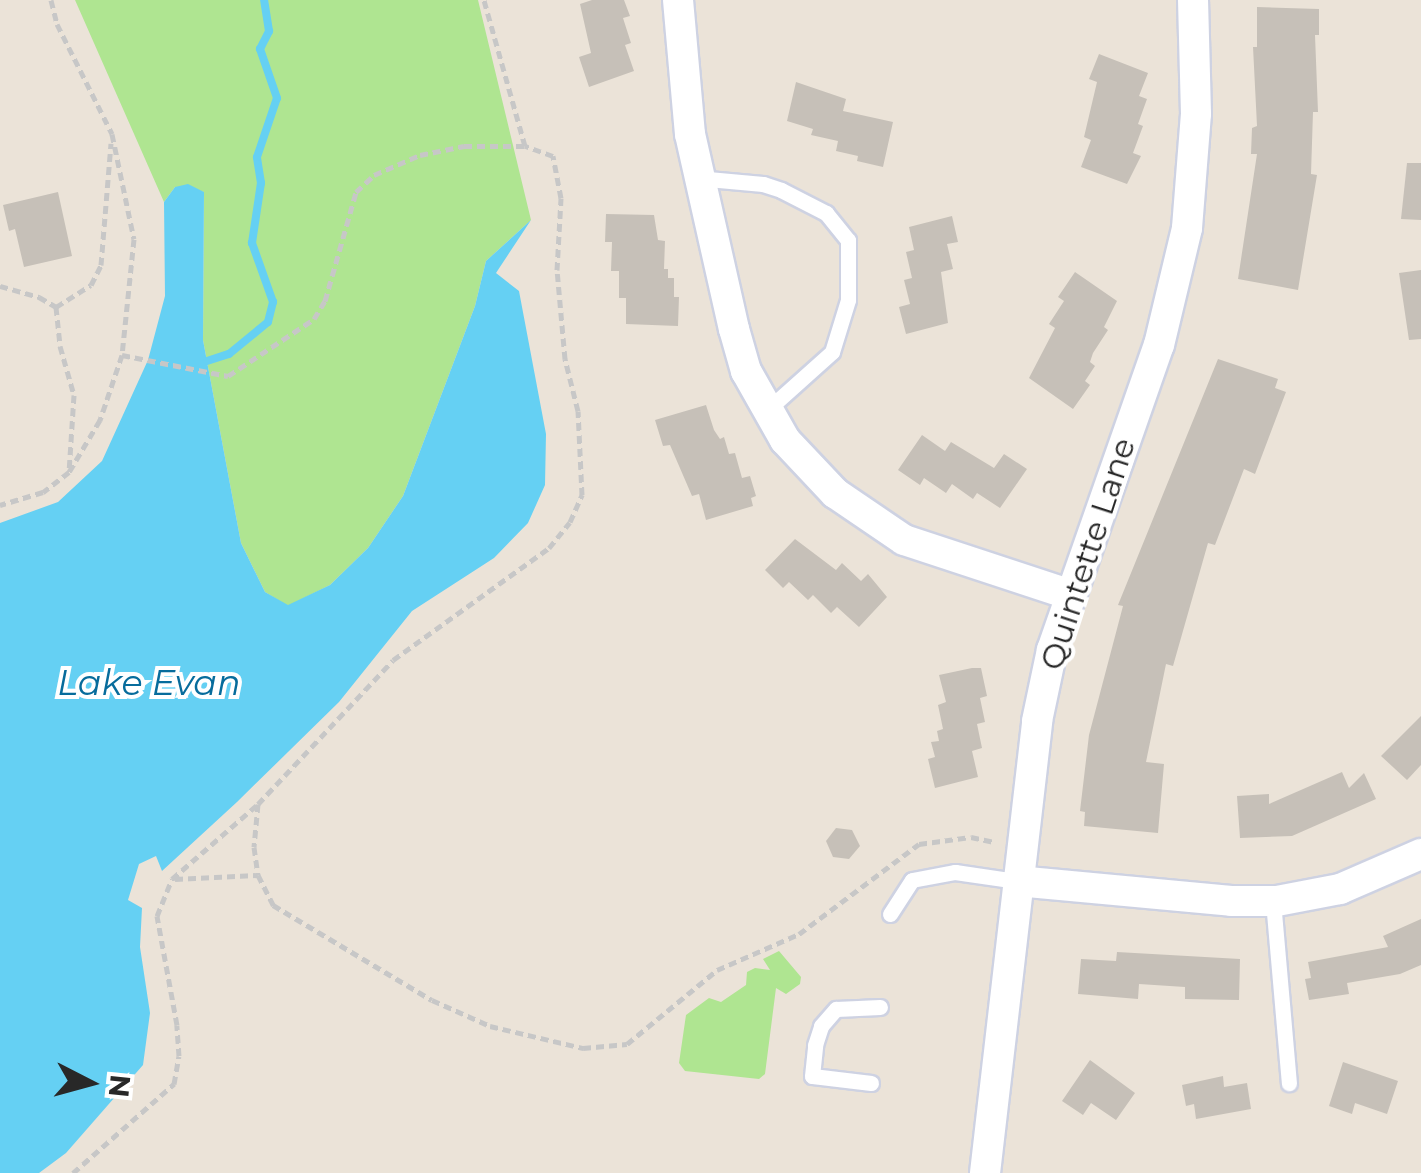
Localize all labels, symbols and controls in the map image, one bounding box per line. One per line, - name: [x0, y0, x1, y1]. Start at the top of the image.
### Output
- street label: Quintette Lane: [1032, 433, 1144, 675]
- water label: Lake Evan: [57, 662, 241, 704]
- north arrow: [40, 1033, 140, 1133]
- text: N: [102, 1073, 138, 1099]

